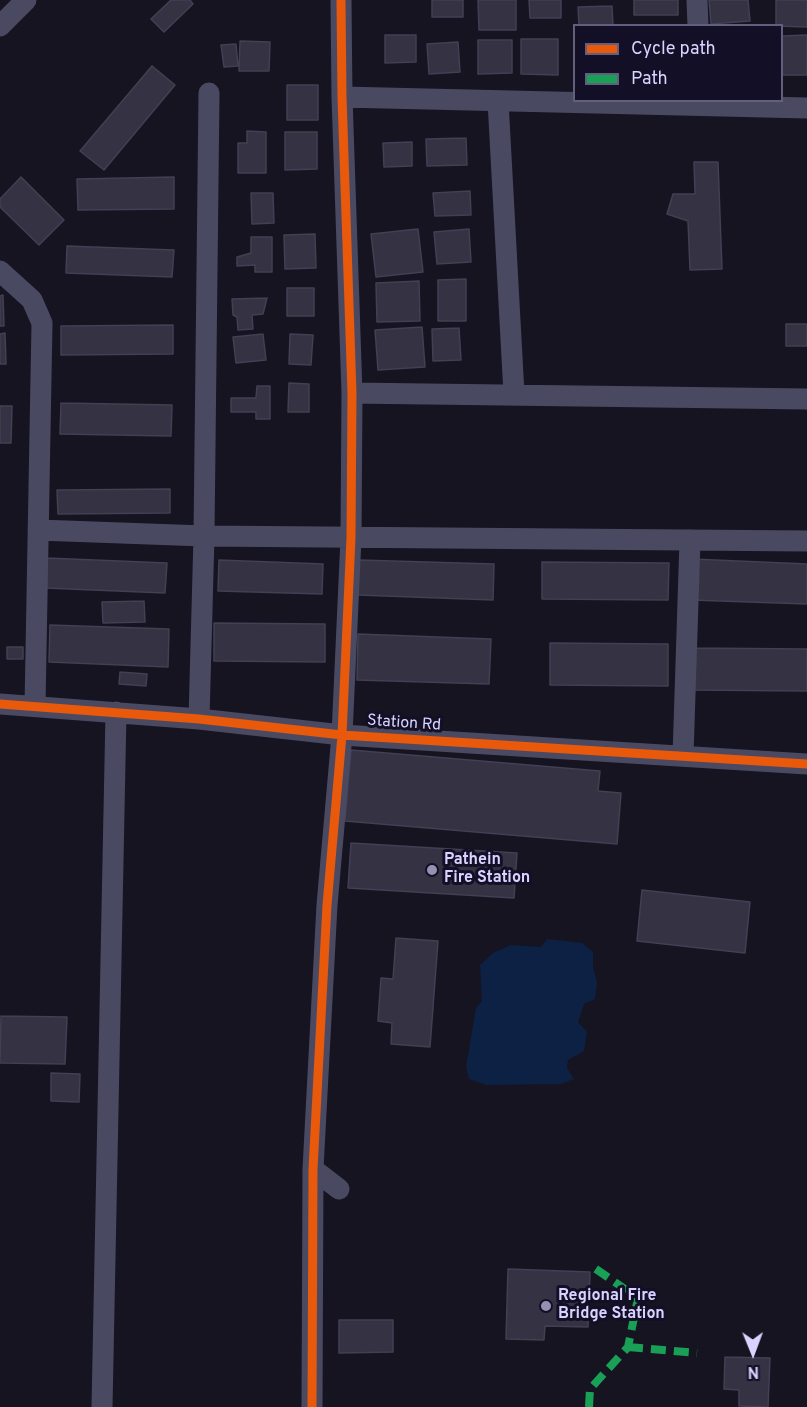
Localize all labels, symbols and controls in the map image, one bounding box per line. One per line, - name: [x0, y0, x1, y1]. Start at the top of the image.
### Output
- legend: [573, 24, 783, 102]
- text: Cycle path: [631, 38, 716, 61]
- text: Path: [631, 68, 668, 91]
- street label: Station Rd: [366, 712, 442, 736]
- place label: Pathein Fire Station: [444, 851, 530, 889]
- marker: Pathein Fire Station: [425, 863, 439, 877]
- place label: Regional Fire Bridge Station: [558, 1287, 665, 1325]
- marker: Regional Fire Bridge Station: [539, 1299, 553, 1313]
- north arrow: [723, 1323, 783, 1383]
- text: N: [747, 1361, 759, 1381]

